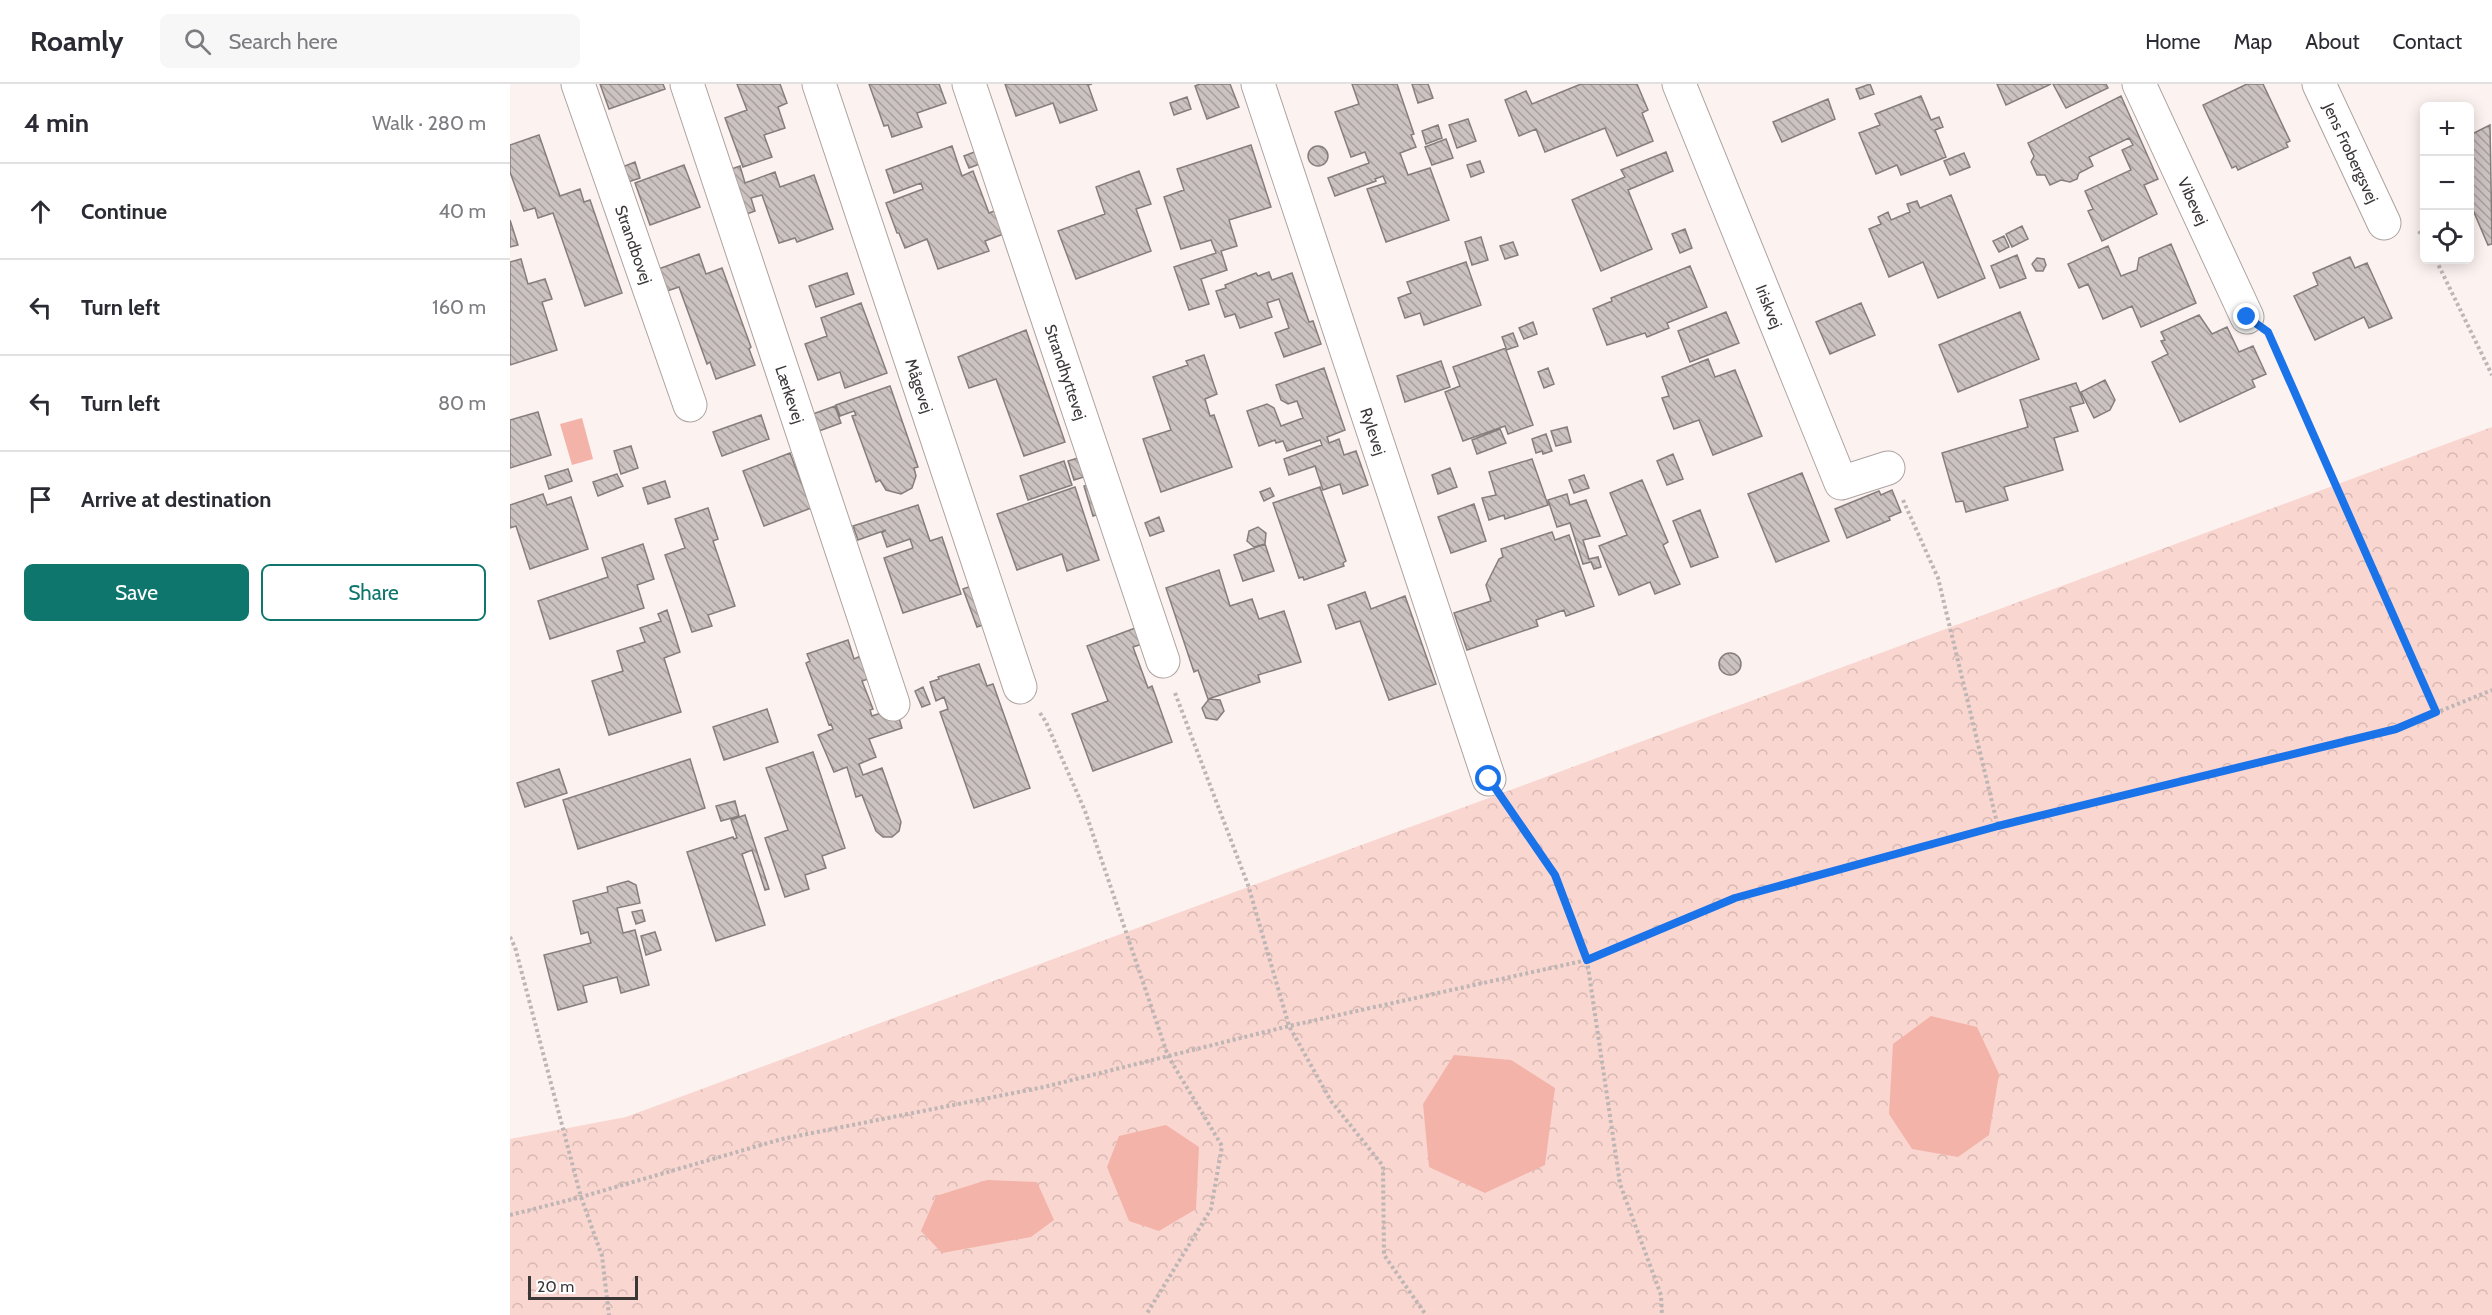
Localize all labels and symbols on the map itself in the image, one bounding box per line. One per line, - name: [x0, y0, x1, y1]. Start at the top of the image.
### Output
- street label: Jens Frobergsvej: [2319, 99, 2383, 206]
- street label: Vibevej: [2174, 174, 2212, 228]
- street label: Strandbovej: [612, 203, 656, 286]
- street label: Iriskvej: [1752, 282, 1787, 331]
- route end: [2233, 303, 2259, 329]
- street label: Strandhyttevej: [1041, 322, 1091, 422]
- street label: Mågevej: [902, 356, 937, 415]
- street label: Lærkevej: [772, 363, 809, 426]
- street label: Rylevej: [1357, 405, 1390, 457]
- route start: [1475, 765, 1501, 791]
- scale bar: [528, 1273, 638, 1300]

